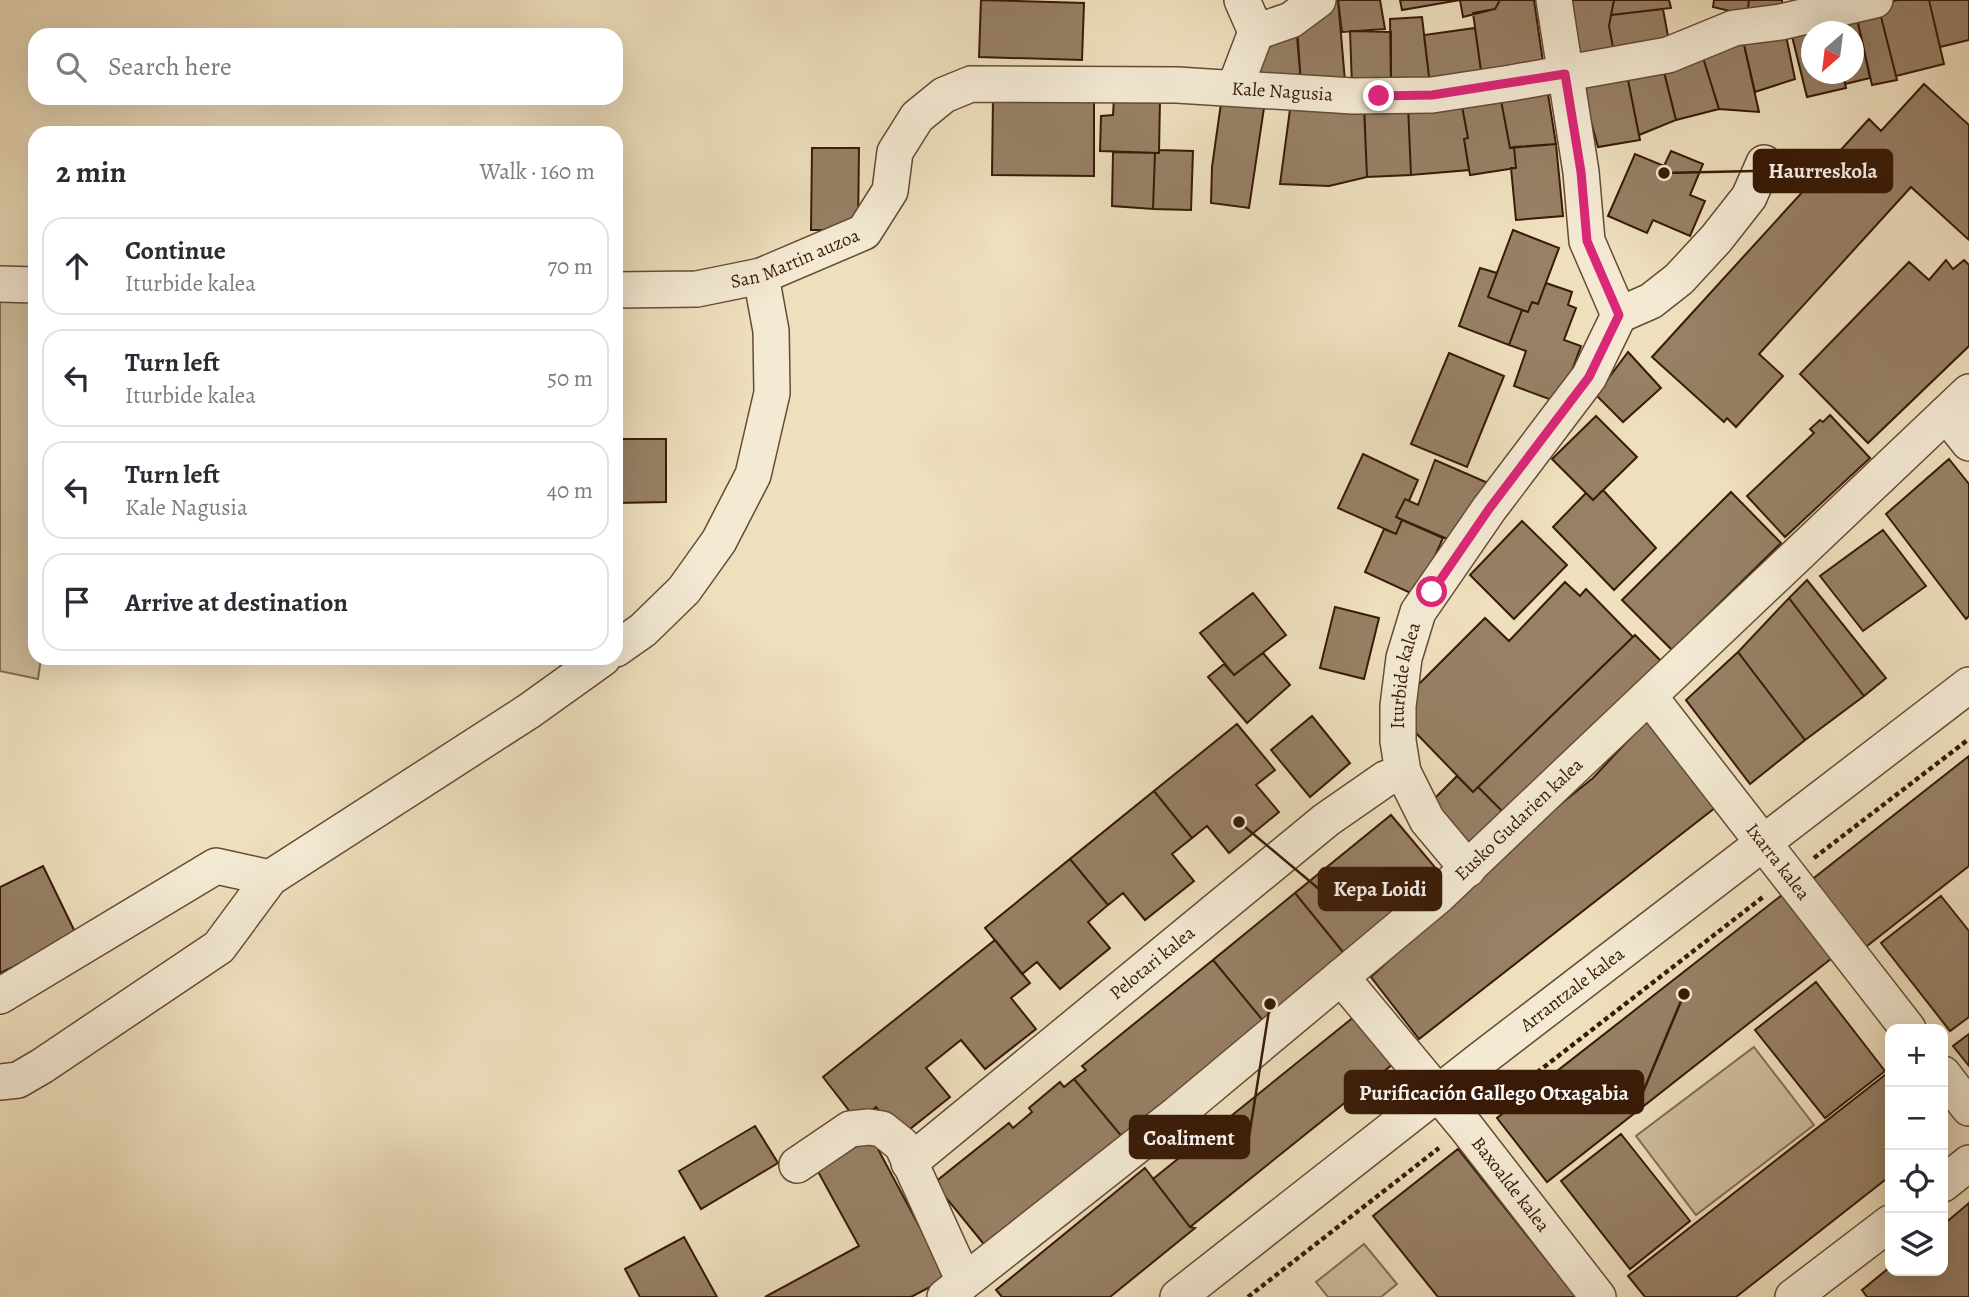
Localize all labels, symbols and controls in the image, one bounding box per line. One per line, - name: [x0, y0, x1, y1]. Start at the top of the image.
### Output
- north arrow: [1801, 21, 1864, 84]
- search box: [28, 28, 623, 105]
- icon: search: [52, 48, 90, 86]
- text: Search here: [108, 49, 232, 84]
- street label: Kale Nagusia: [1231, 75, 1334, 108]
- route end: [1363, 80, 1394, 111]
- callout: Haurreskola: [1754, 150, 1892, 192]
- text: 2 min: [56, 152, 126, 192]
- text: Walk · 160 m: [480, 156, 595, 187]
- text: Haurreskola: [1768, 157, 1878, 185]
- street label: San Martin auzoa: [728, 222, 864, 295]
- text: Continue: [125, 233, 226, 268]
- icon: ahead: [58, 247, 96, 285]
- text: 70 m: [547, 251, 593, 282]
- text: Iturbide kalea: [125, 268, 256, 299]
- text: Turn left: [125, 345, 220, 380]
- icon: left: [58, 359, 96, 397]
- text: 50 m: [547, 363, 593, 394]
- text: Iturbide kalea: [125, 380, 256, 411]
- text: Turn left: [125, 457, 220, 492]
- icon: left: [58, 471, 96, 509]
- text: 40 m: [547, 475, 593, 506]
- text: Kale Nagusia: [125, 492, 248, 523]
- route start: [1416, 576, 1447, 607]
- icon: arrive: [58, 583, 96, 621]
- text: Arrive at destination: [125, 585, 348, 620]
- street label: Iturbide kalea: [1385, 619, 1427, 729]
- street label: Eusko Gudarien kalea: [1449, 752, 1589, 887]
- street label: Ixarra kalea: [1740, 818, 1816, 906]
- callout: Kepa Loidi: [1319, 868, 1441, 910]
- text: Kepa Loidi: [1333, 875, 1427, 903]
- street label: Pelotari kalea: [1104, 920, 1201, 1006]
- street label: Arrantzale kalea: [1514, 941, 1630, 1038]
- map controls: [1885, 1024, 1948, 1276]
- button: +: [1885, 1024, 1948, 1087]
- callout: Purificación Gallego Otxagabia: [1345, 1071, 1643, 1113]
- text: Purificación Gallego Otxagabia: [1359, 1079, 1630, 1107]
- button: −: [1885, 1087, 1948, 1150]
- callout: Coaliment: [1130, 1116, 1249, 1158]
- text: Coaliment: [1143, 1124, 1235, 1152]
- street label: Baxoalde kalea: [1465, 1131, 1556, 1238]
- button: locate: [1885, 1150, 1948, 1213]
- button: layers: [1885, 1213, 1948, 1276]

